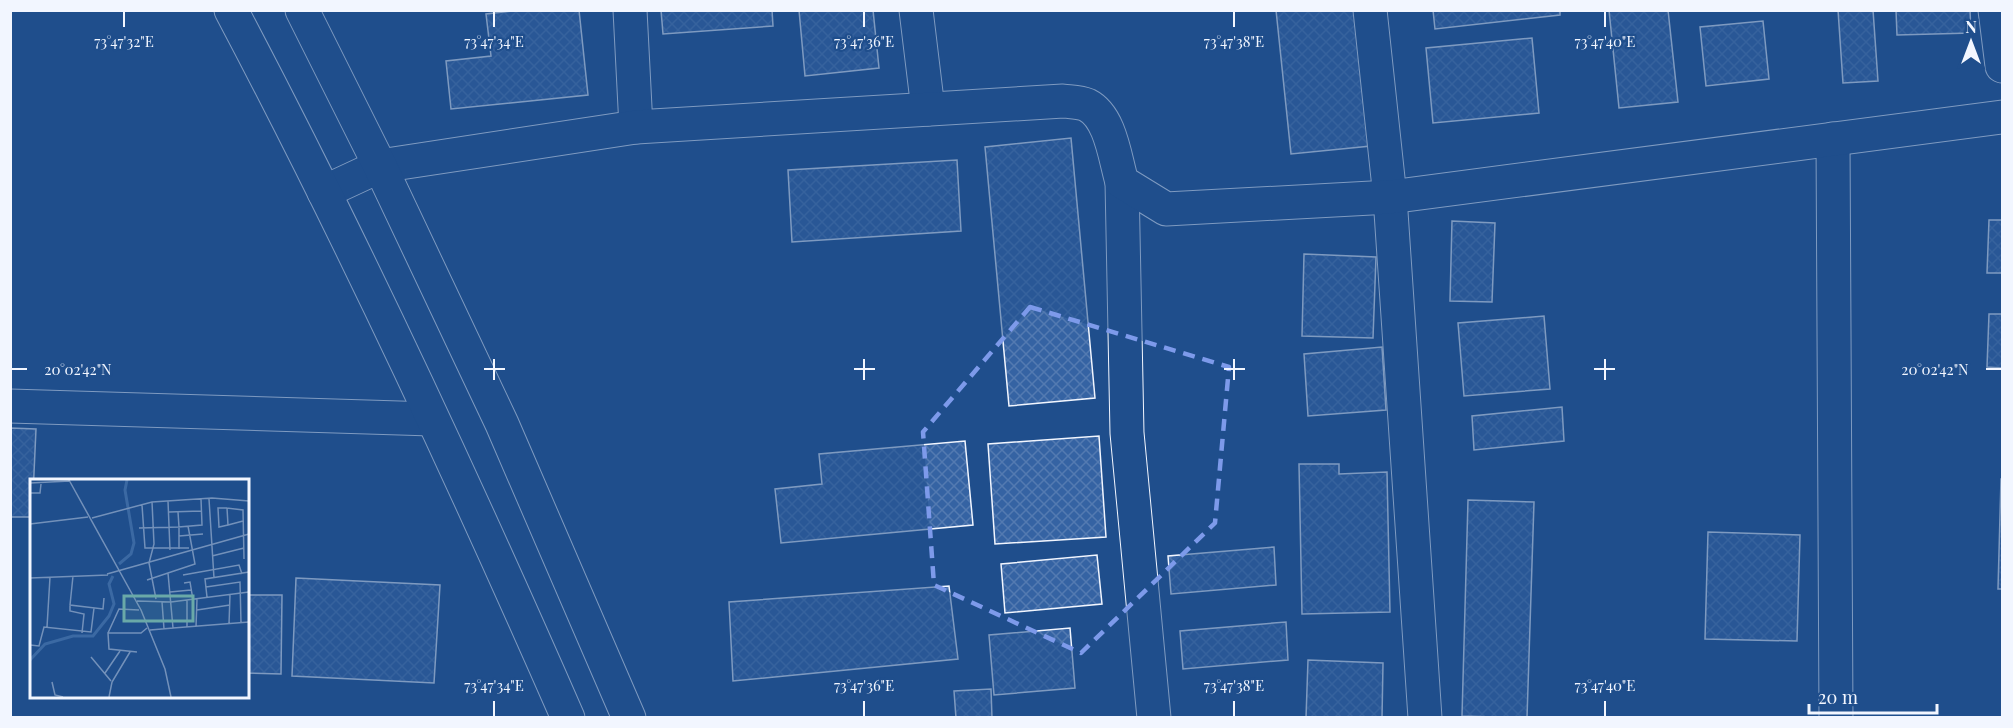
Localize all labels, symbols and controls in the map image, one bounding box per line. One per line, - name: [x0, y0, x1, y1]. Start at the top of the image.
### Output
- north arrow: [1941, 12, 2001, 72]
- text: N: [1965, 16, 1977, 37]
- text: 73°47'32"E: [94, 31, 154, 51]
- text: 73°47'34"E: [464, 31, 524, 51]
- text: 73°47'36"E: [834, 31, 894, 51]
- text: 73°47'38"E: [1204, 31, 1264, 51]
- text: 73°47'40"E: [1575, 31, 1635, 51]
- text: 20°02'42"N: [44, 359, 112, 379]
- text: 20°02'42"N: [1901, 359, 1969, 379]
- inset map: [30, 479, 249, 698]
- text: 73°47'34"E: [464, 675, 524, 695]
- text: 73°47'36"E: [834, 675, 894, 695]
- text: 73°47'38"E: [1204, 675, 1264, 695]
- text: 73°47'40"E: [1575, 675, 1635, 695]
- scale bar: [1809, 677, 1936, 715]
- text: 20 m: [1818, 685, 1858, 709]

